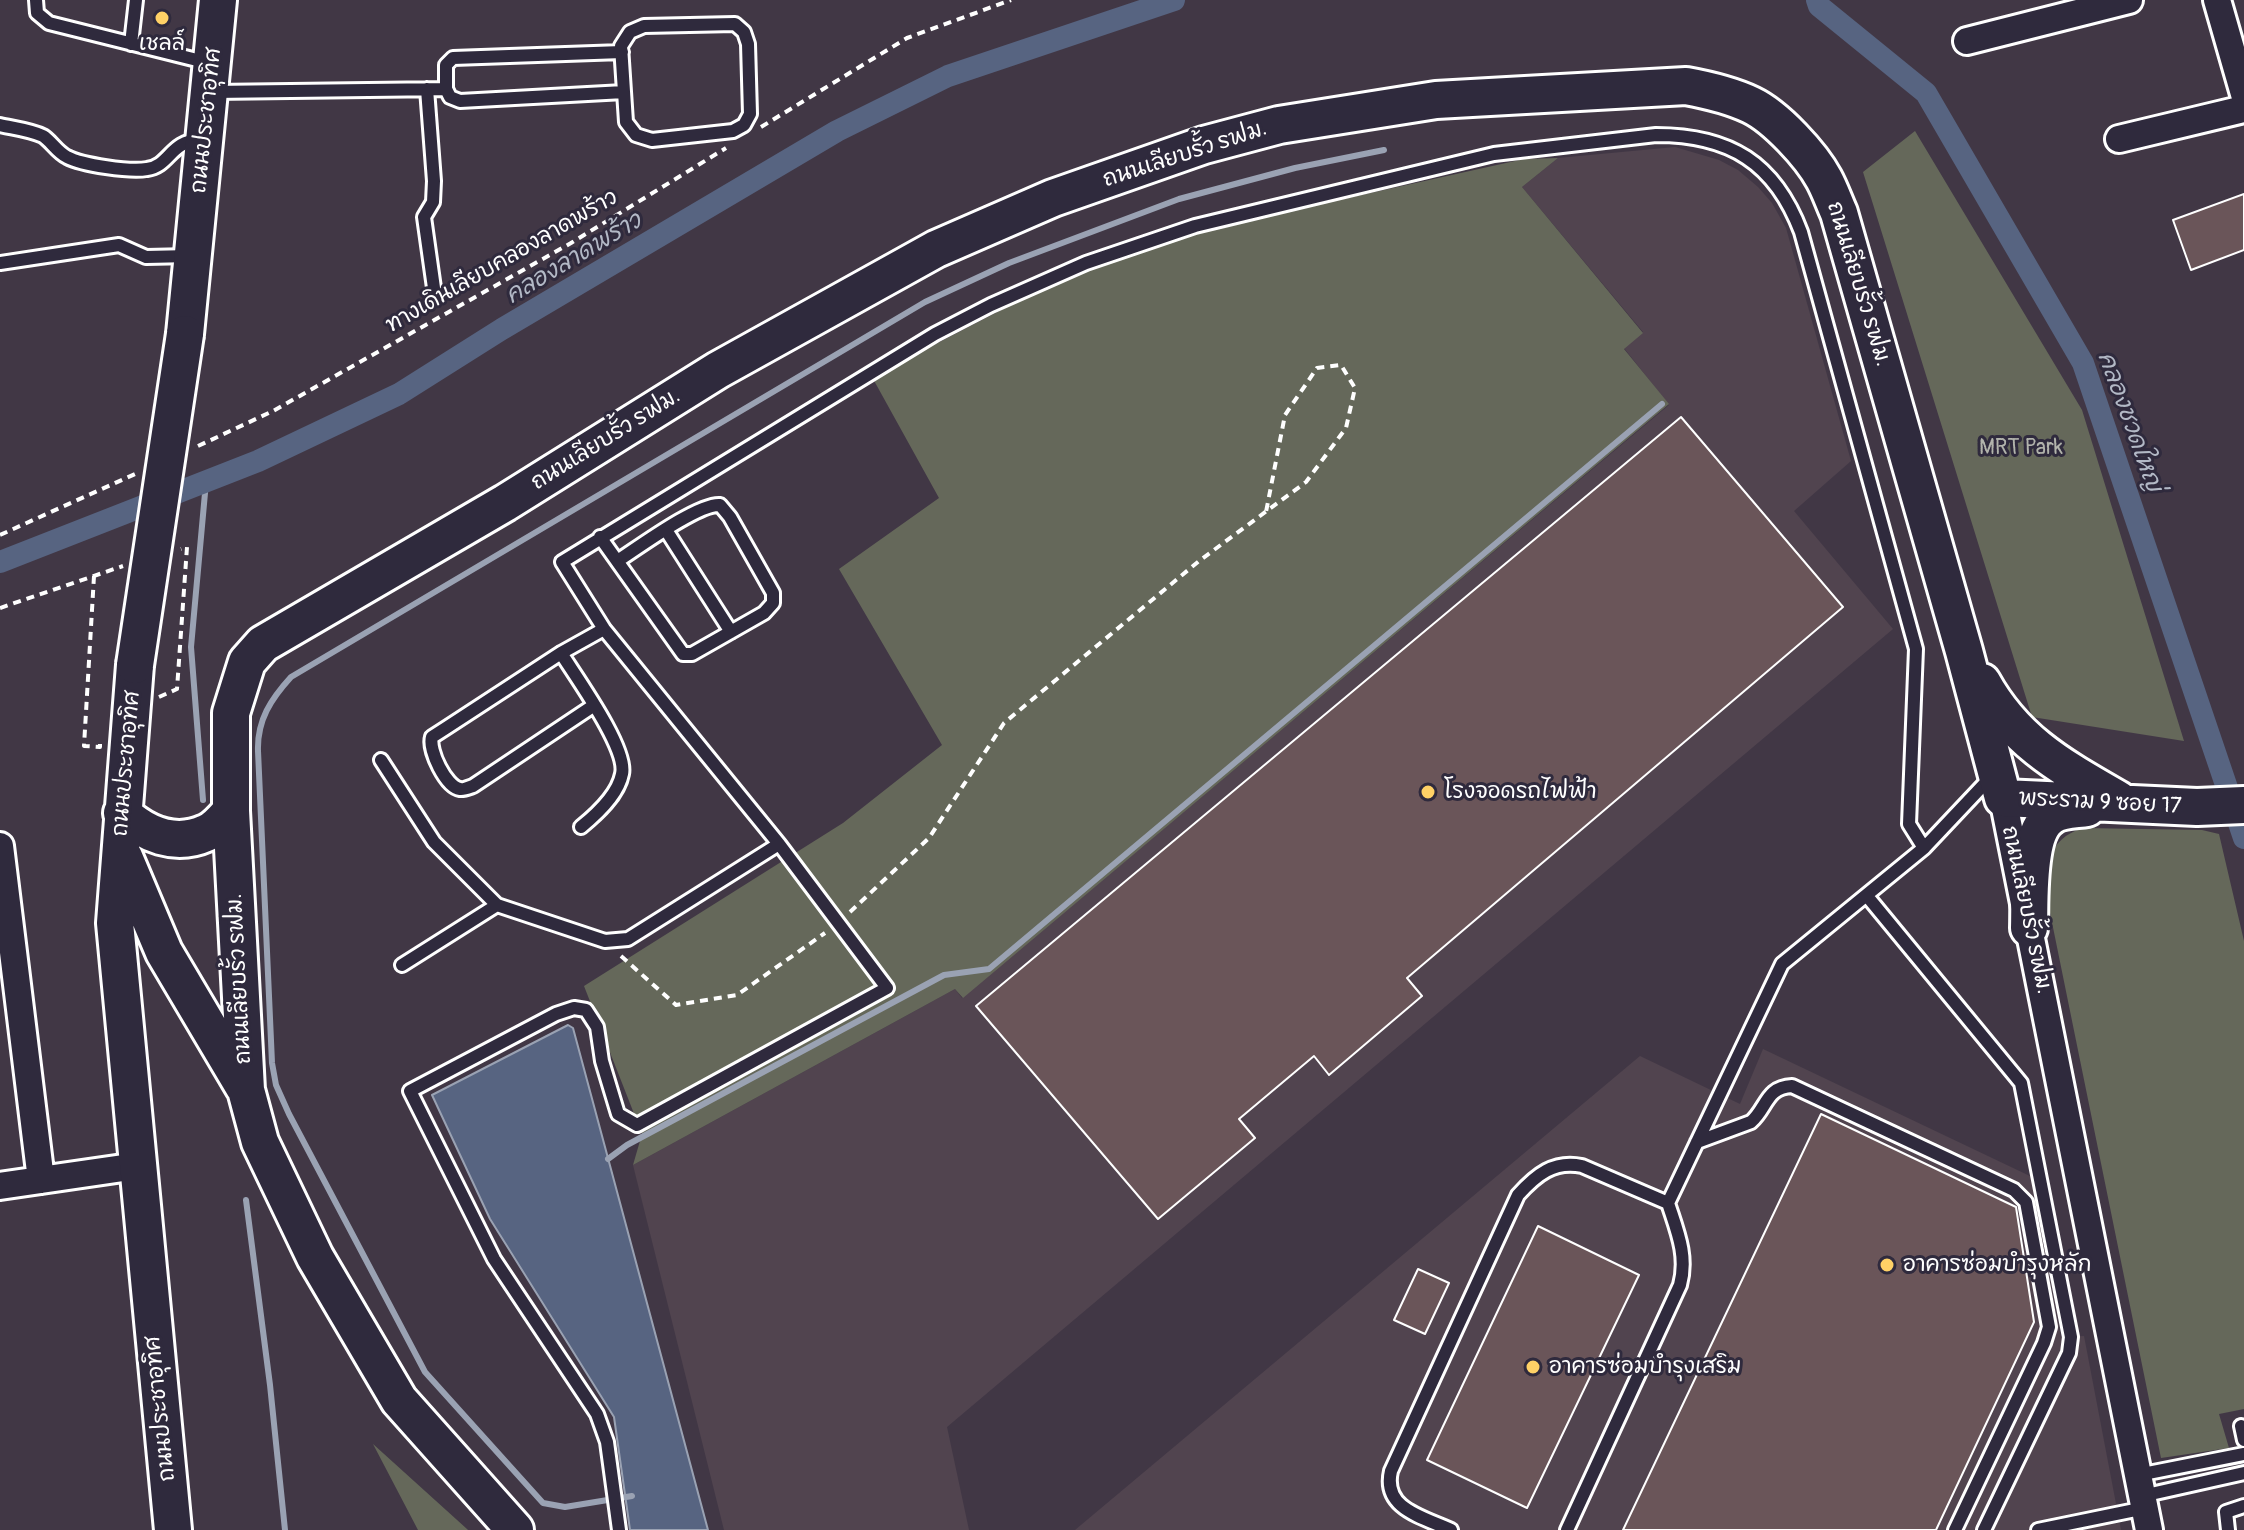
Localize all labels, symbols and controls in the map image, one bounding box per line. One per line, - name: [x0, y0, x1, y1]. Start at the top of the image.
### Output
- marker: เชลล์: [153, 9, 171, 27]
- place label: เชลล์: [139, 31, 185, 57]
- street label: ถนนประชาอุทิศ: [186, 47, 228, 195]
- street label: ถนนเลียบรั้ว รฟม.: [1100, 116, 1270, 194]
- street label: ทางเดินเลียบคลองลาดพร้าว: [381, 185, 623, 339]
- street label: ถนนเลียบรั้ว รฟม.: [1820, 198, 1896, 370]
- water label: คลองลาดพร้าว: [501, 207, 647, 311]
- water label: คลองชวดใหญ่: [2090, 348, 2168, 496]
- street label: ถนนเลียบรั้ว รฟม.: [527, 384, 685, 496]
- park label: MRT Park: [1979, 435, 2063, 461]
- street label: ถนนประชาอุทิศ: [108, 690, 146, 838]
- place label: โรงจอดรถไฟฟ้า: [1444, 779, 1597, 805]
- marker: โรงจอดรถไฟฟ้า: [1419, 783, 1437, 801]
- street label: พระราม 9 ซอย 17: [2018, 786, 2182, 820]
- street label: ถนนเลียบรั้ว รฟม.: [1995, 824, 2057, 996]
- street label: ถนนเลียบรั้ว รฟม.: [222, 893, 258, 1065]
- place label: อาคารซ่อมบำรุงหลัก: [1903, 1252, 2092, 1278]
- marker: อาคารซ่อมบำรุงหลัก: [1878, 1256, 1896, 1274]
- street label: ถนนประชาอุทิศ: [140, 1335, 182, 1483]
- place label: อาคารซ่อมบำรุงเสริม: [1549, 1354, 1742, 1380]
- marker: อาคารซ่อมบำรุงเสริม: [1524, 1358, 1542, 1376]

